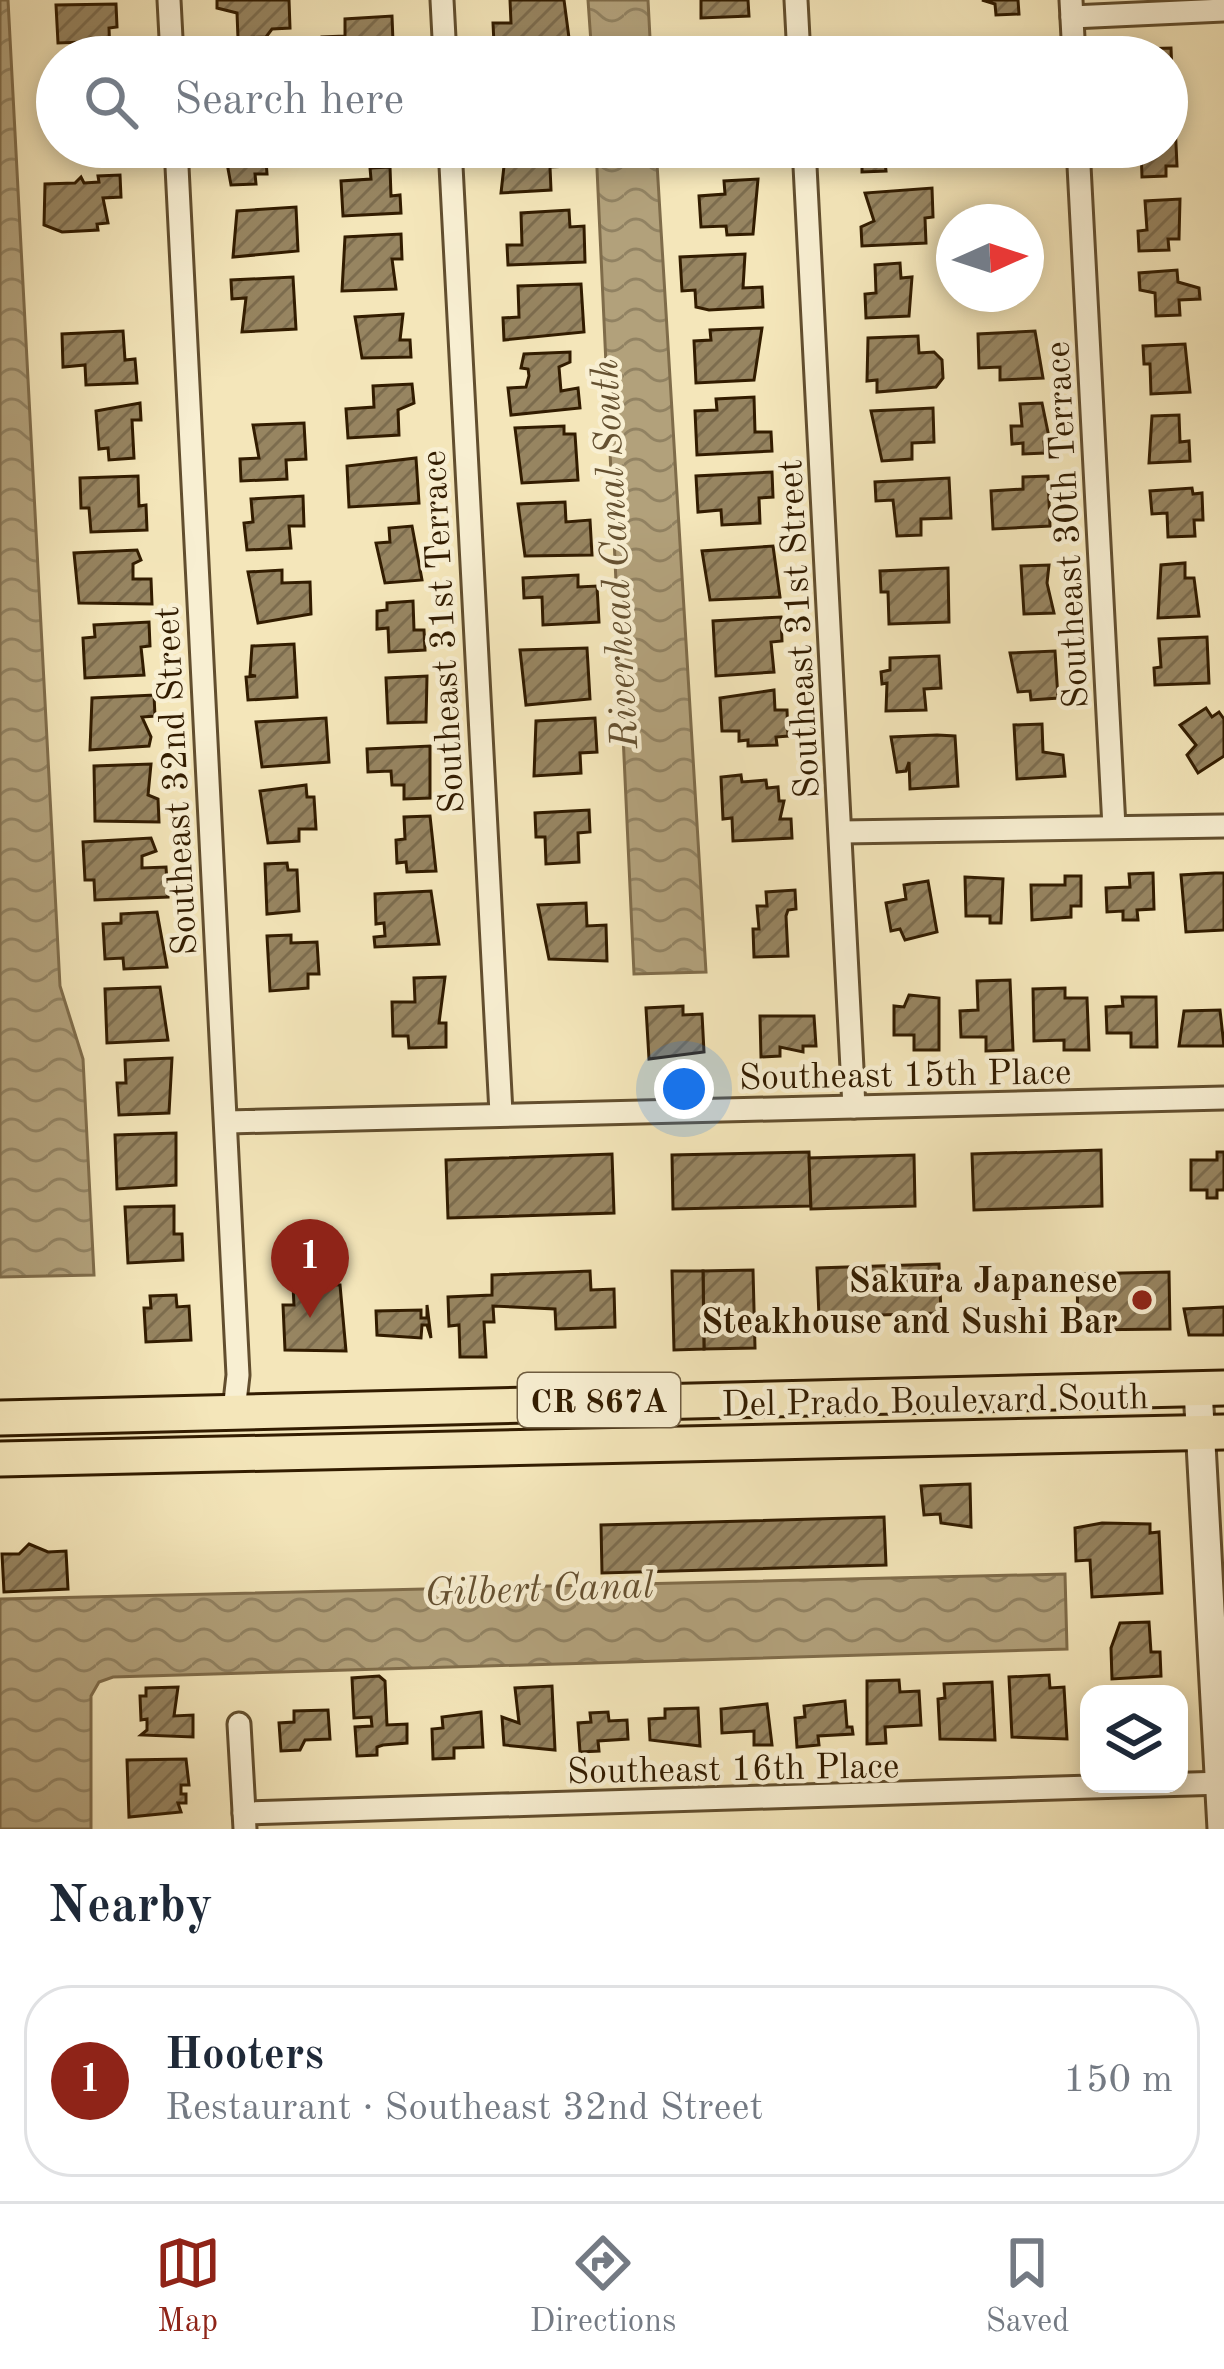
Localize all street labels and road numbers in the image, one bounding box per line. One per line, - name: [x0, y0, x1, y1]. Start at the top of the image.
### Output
- street label: Southeast 30th Terrace: [1041, 340, 1097, 709]
- street label: Southeast 31st Terrace: [418, 449, 472, 814]
- street label: Southeast 31st Street: [774, 458, 828, 799]
- street label: Southeast 32nd Street: [151, 605, 205, 956]
- street label: Southeast 15th Place: [739, 1056, 1072, 1098]
- road number: CR 867A: [518, 1373, 680, 1427]
- street label: Del Prado Boulevard South: [721, 1381, 1149, 1425]
- street label: Southeast 16th Place: [567, 1750, 900, 1792]

